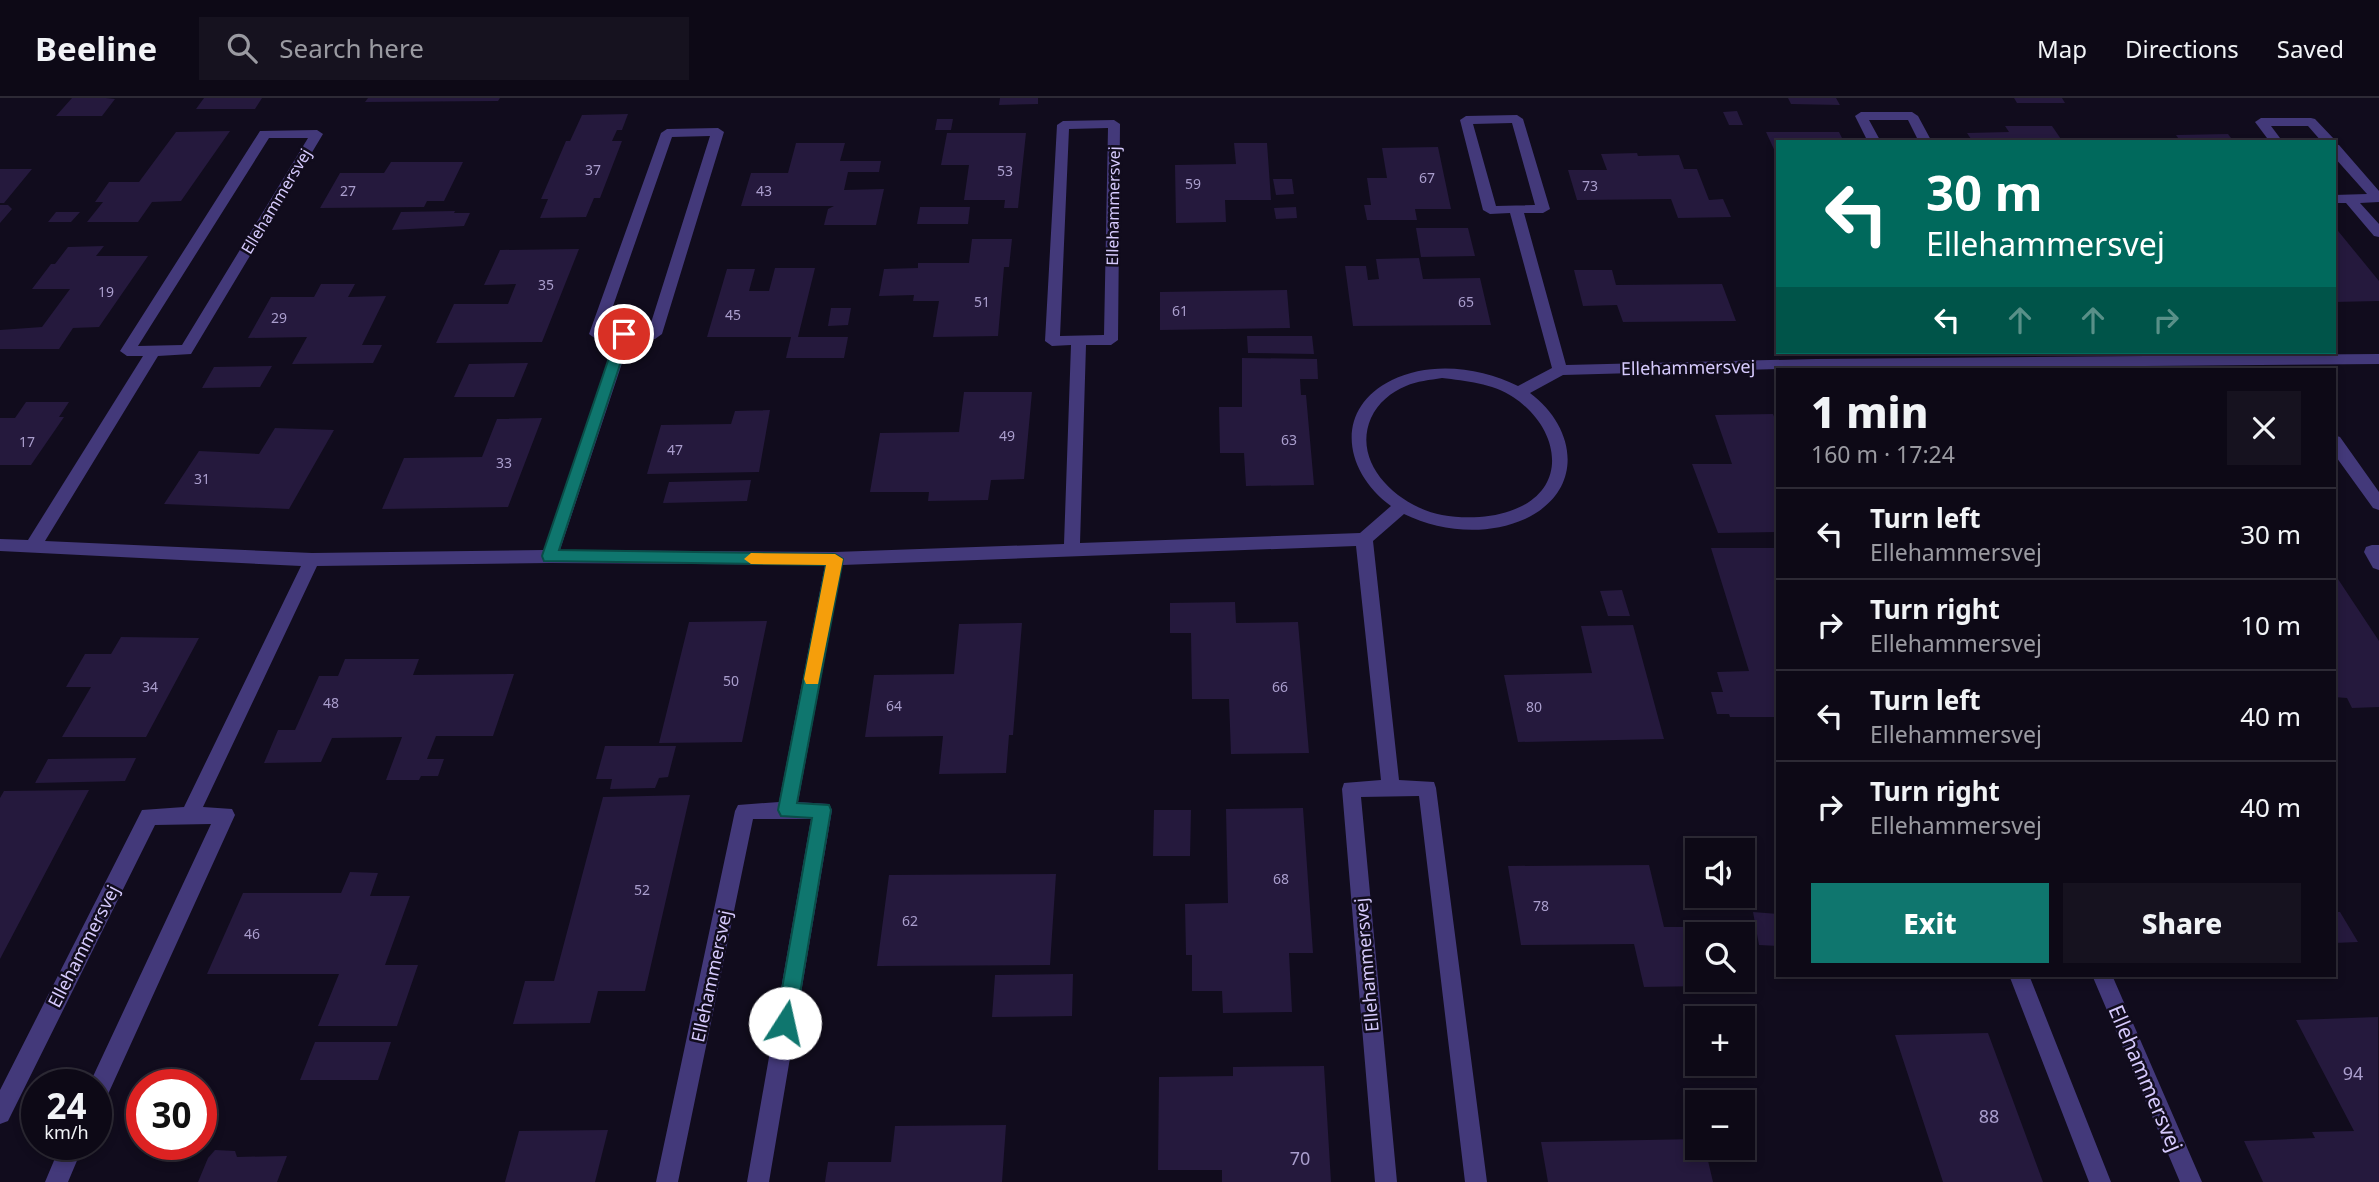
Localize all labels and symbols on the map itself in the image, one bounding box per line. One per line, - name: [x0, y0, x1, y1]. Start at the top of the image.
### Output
- street label: Ellehammersvej: [236, 144, 316, 258]
- street label: Ellehammersvej: [1101, 146, 1125, 266]
- house number: 37: [585, 160, 601, 179]
- house number: 53: [997, 161, 1013, 180]
- house number: 67: [1419, 168, 1435, 187]
- house number: 59: [1185, 174, 1201, 193]
- house number: 73: [1582, 176, 1598, 195]
- house number: 27: [340, 181, 356, 200]
- house number: 43: [756, 181, 772, 200]
- house number: 35: [538, 275, 554, 294]
- house number: 19: [98, 282, 114, 301]
- house number: 51: [974, 292, 990, 311]
- house number: 65: [1458, 292, 1474, 311]
- house number: 61: [1172, 301, 1188, 320]
- pin: [594, 304, 654, 364]
- house number: 45: [725, 305, 741, 324]
- house number: 29: [271, 308, 287, 327]
- street label: Ellehammersvej: [1621, 354, 1755, 380]
- house number: 49: [999, 426, 1015, 445]
- house number: 63: [1281, 430, 1297, 449]
- house number: 17: [19, 432, 35, 451]
- house number: 47: [667, 440, 683, 459]
- house number: 33: [496, 453, 512, 472]
- house number: 31: [194, 469, 210, 488]
- house number: 50: [723, 671, 739, 690]
- house number: 34: [142, 677, 158, 696]
- house number: 66: [1272, 677, 1288, 696]
- house number: 48: [323, 693, 339, 712]
- house number: 64: [886, 696, 902, 715]
- house number: 80: [1526, 697, 1542, 716]
- house number: 68: [1273, 869, 1289, 888]
- house number: 52: [634, 880, 650, 899]
- street label: Ellehammersvej: [42, 881, 124, 1011]
- house number: 78: [1533, 896, 1549, 915]
- street label: Ellehammersvej: [1348, 897, 1384, 1033]
- street label: Ellehammersvej: [685, 908, 737, 1044]
- house number: 62: [902, 911, 918, 930]
- house number: 46: [244, 924, 260, 943]
- position arrow: [748, 986, 822, 1060]
- street label: Ellehammersvej: [2102, 1000, 2190, 1156]
- house number: 94: [2343, 1061, 2363, 1085]
- speed limit sign: 30: [126, 1069, 217, 1160]
- house number: 88: [1979, 1104, 1999, 1128]
- house number: 70: [1290, 1146, 1310, 1170]

